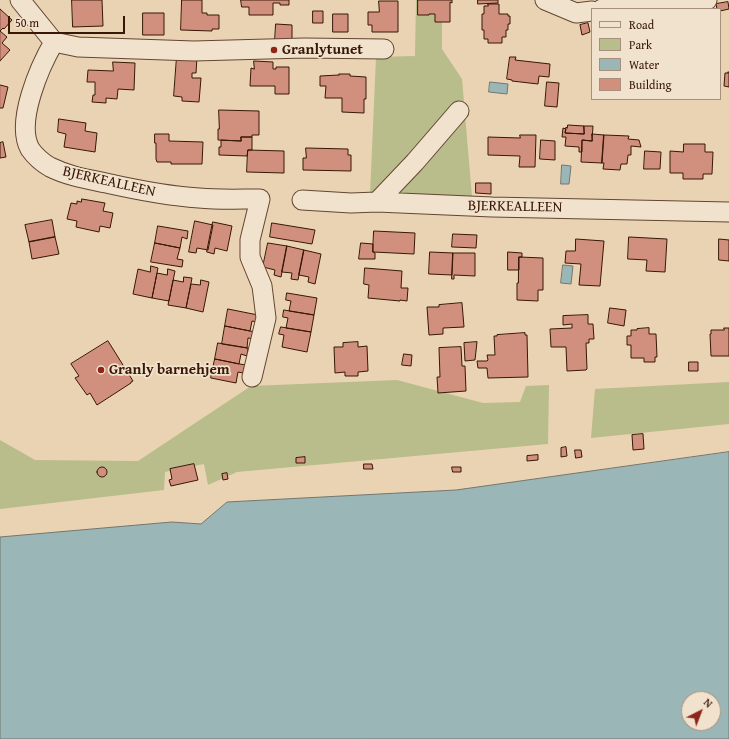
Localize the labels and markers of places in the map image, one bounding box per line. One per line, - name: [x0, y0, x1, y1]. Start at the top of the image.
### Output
- place label: Granlytunet: [282, 41, 363, 59]
- marker: Granlytunet: [269, 45, 279, 55]
- place label: Granly barnehjem: [109, 361, 230, 379]
- marker: Granly barnehjem: [96, 365, 106, 375]

